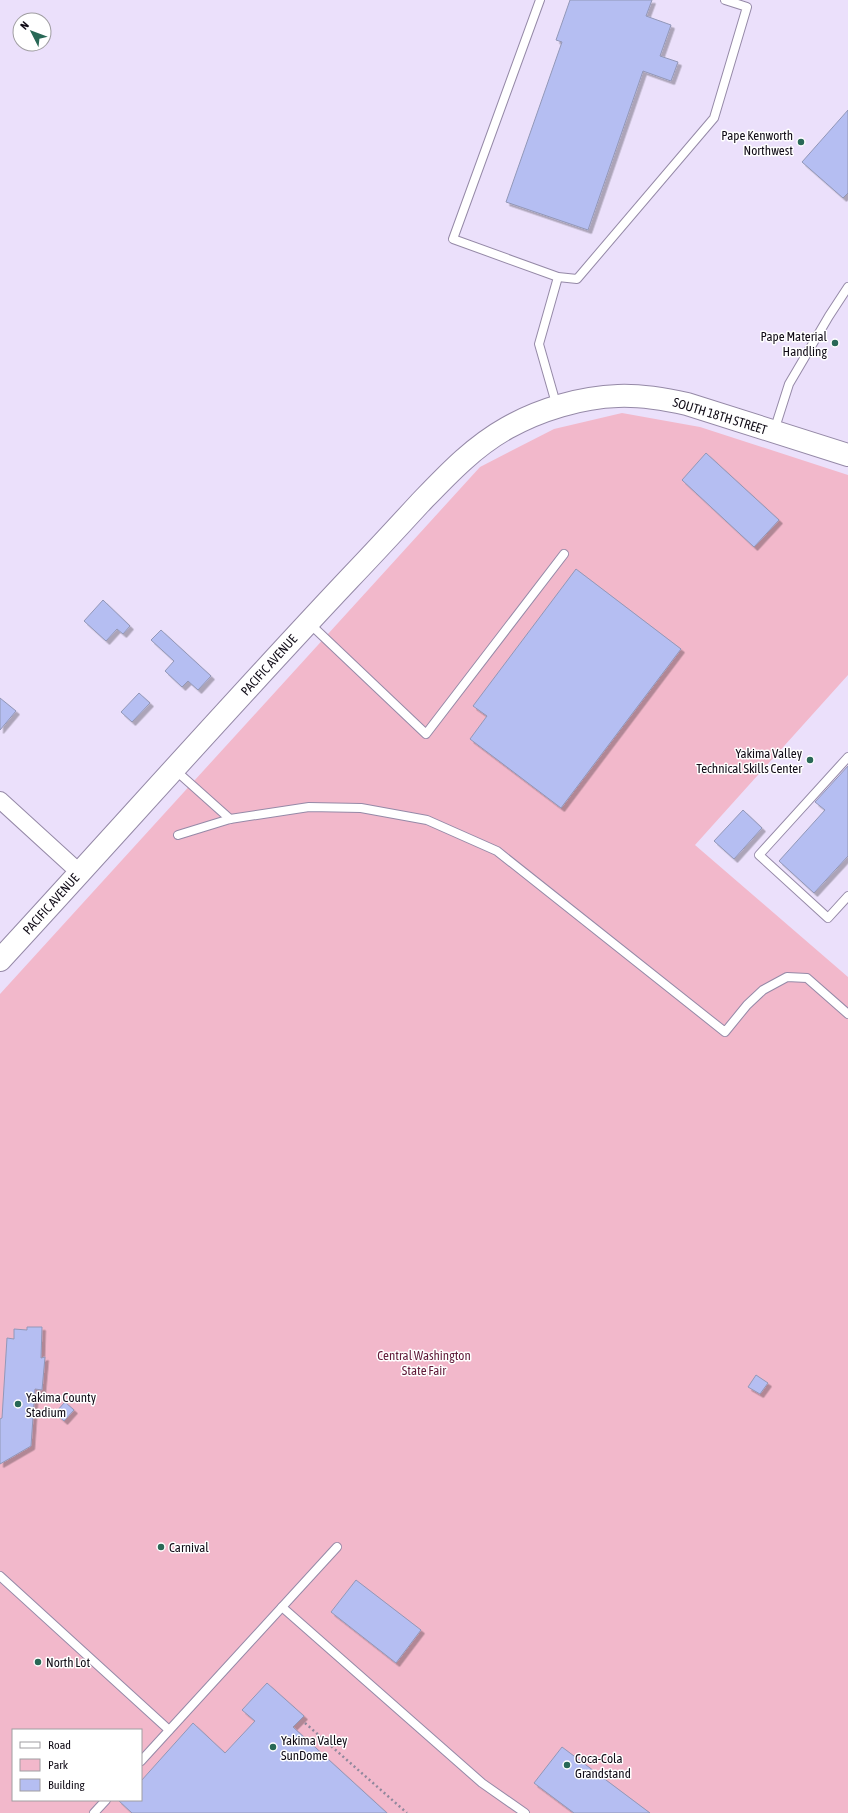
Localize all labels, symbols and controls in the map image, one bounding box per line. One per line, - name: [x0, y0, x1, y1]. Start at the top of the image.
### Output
- north arrow: [12, 12, 52, 52]
- text: N: [18, 19, 31, 32]
- place label: Pape Kenworth Northwest: [721, 128, 793, 158]
- marker: Pape Kenworth Northwest: [796, 137, 806, 147]
- place label: Pape Material Handling: [760, 329, 828, 359]
- marker: Pape Material Handling: [830, 338, 840, 348]
- street label: SOUTH 18TH STREET: [671, 395, 769, 438]
- street label: PACIFIC AVENUE: [238, 631, 300, 698]
- place label: Yakima Valley Technical Skills Center: [696, 746, 803, 776]
- marker: Yakima Valley Technical Skills Center: [805, 755, 815, 765]
- street label: PACIFIC AVENUE: [20, 870, 82, 937]
- park label: Central Washington State Fair: [377, 1348, 471, 1378]
- place label: Yakima County Stadium: [26, 1390, 97, 1420]
- marker: Yakima County Stadium: [13, 1399, 23, 1409]
- place label: Carnival: [169, 1540, 209, 1555]
- marker: Carnival: [156, 1542, 166, 1552]
- place label: North Lot: [46, 1655, 90, 1670]
- marker: North Lot: [33, 1657, 43, 1667]
- legend: [12, 1729, 142, 1801]
- place label: Yakima Valley SunDome: [281, 1733, 348, 1763]
- text: Road: [48, 1738, 71, 1752]
- marker: Yakima Valley SunDome: [268, 1742, 278, 1752]
- place label: Coca-Cola Grandstand: [575, 1751, 631, 1781]
- text: Park: [48, 1758, 69, 1772]
- marker: Coca-Cola Grandstand: [562, 1760, 572, 1770]
- text: Building: [48, 1778, 86, 1792]

